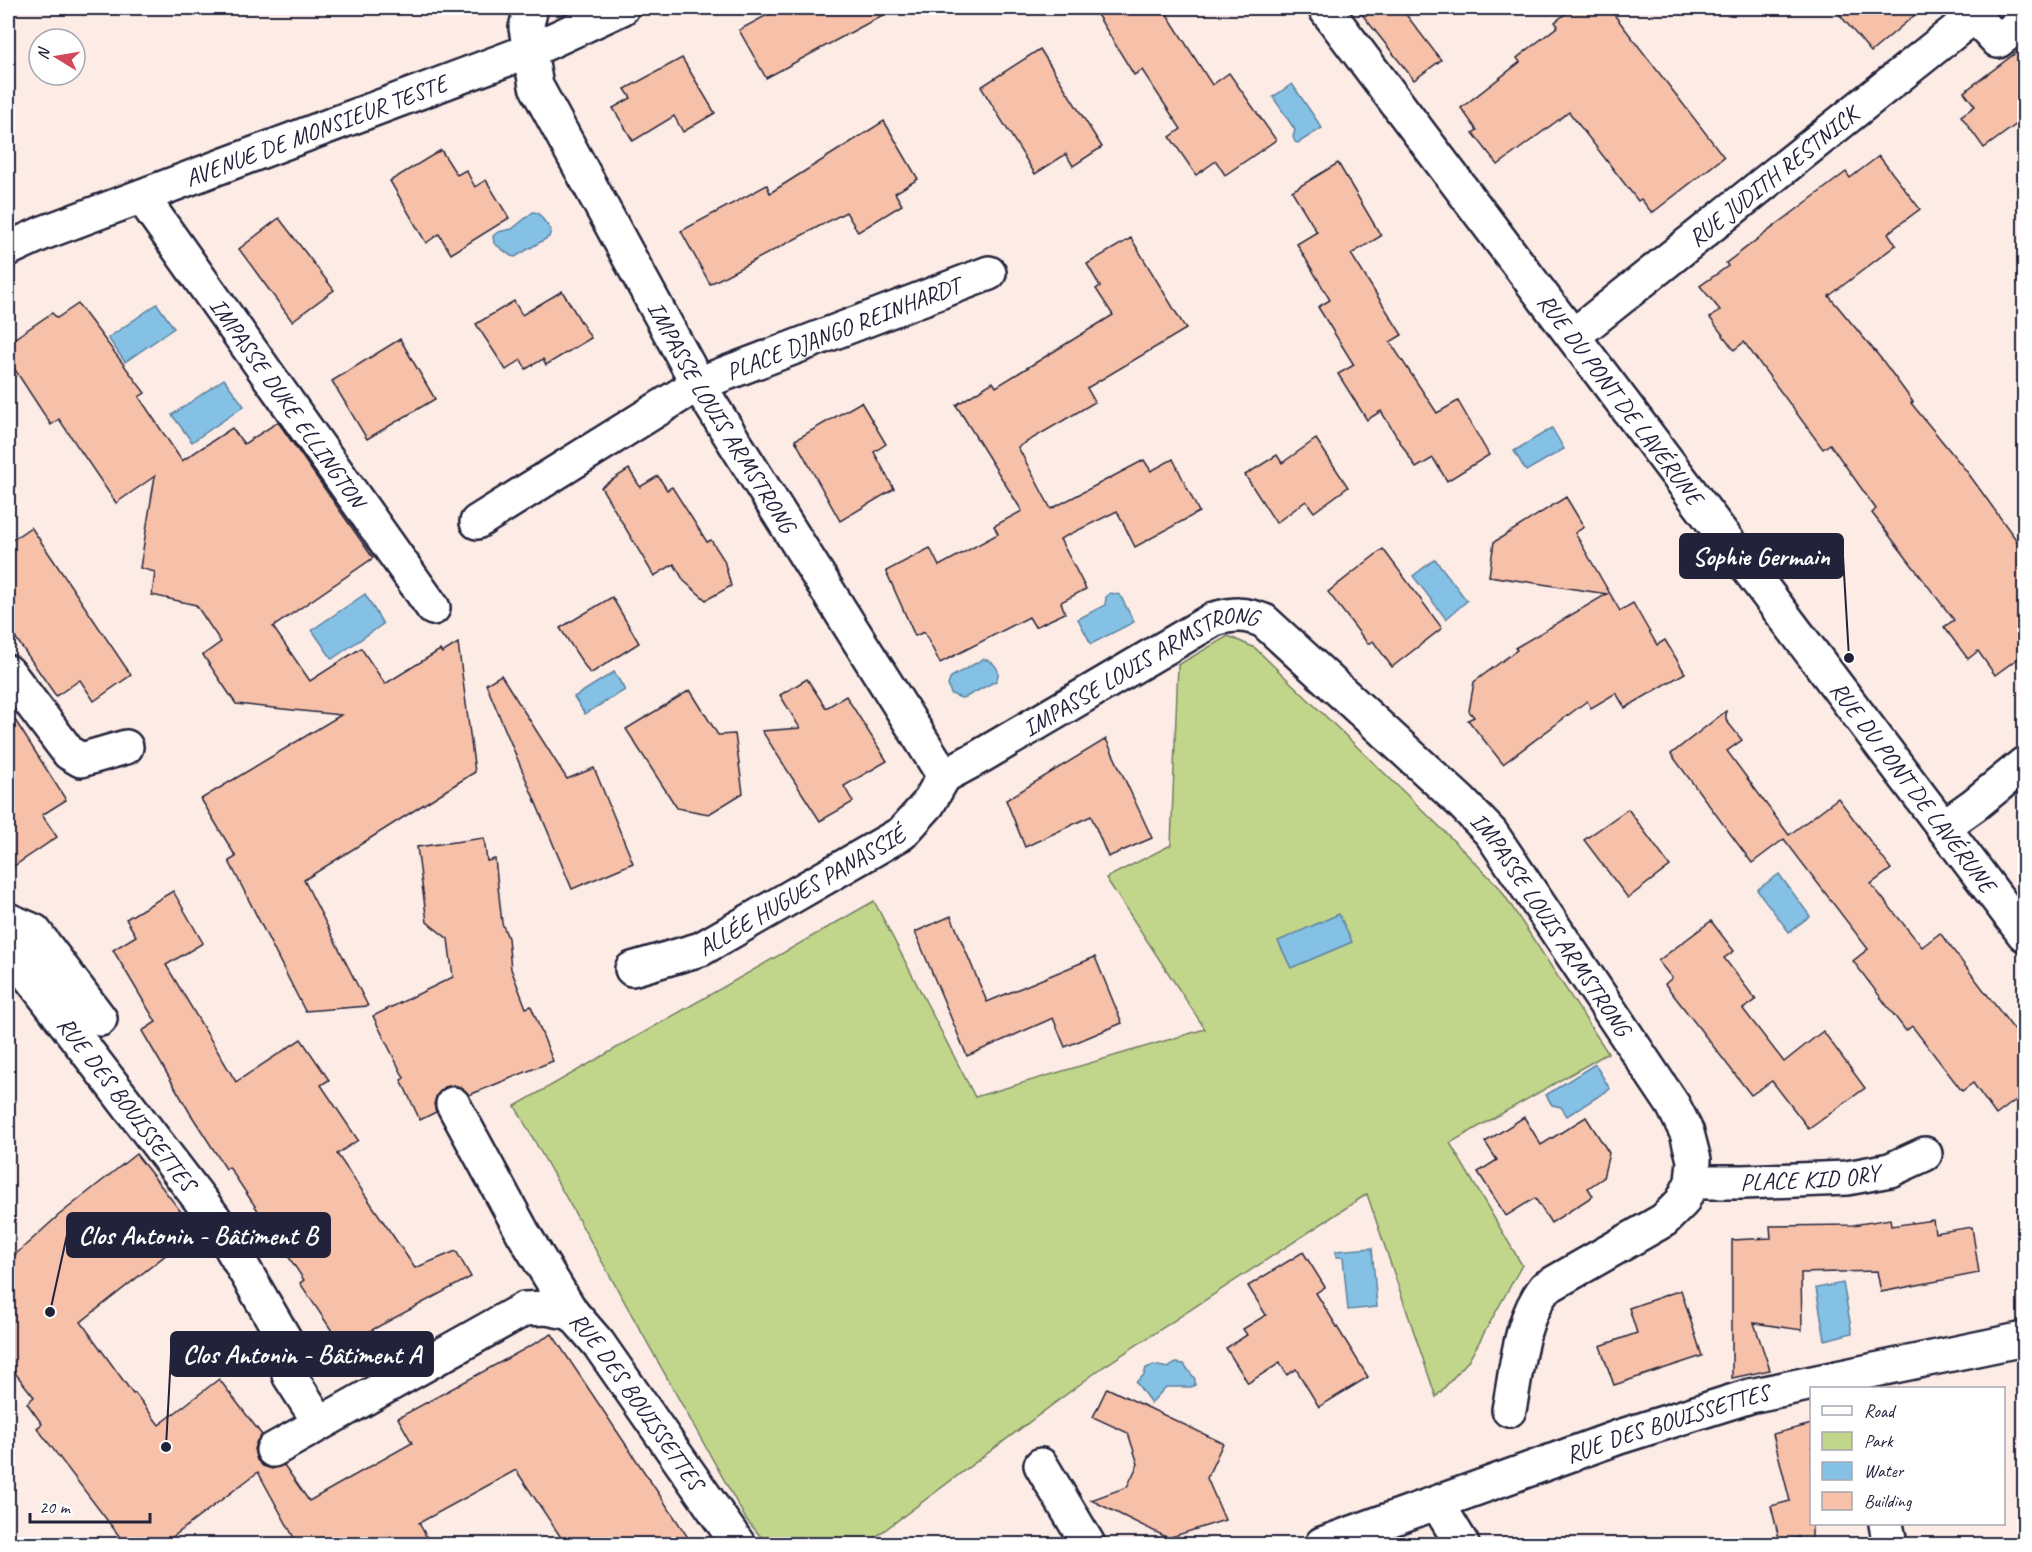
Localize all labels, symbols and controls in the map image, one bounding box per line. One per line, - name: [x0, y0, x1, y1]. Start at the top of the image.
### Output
- north arrow: [27, 27, 87, 87]
- text: N: [32, 45, 55, 61]
- street label: AVENUE DE MONSIEUR TESTE: [181, 67, 454, 193]
- street label: RUE JUDITH RESTNICK: [1682, 97, 1867, 253]
- street label: PLACE DJANGO REINHARDT: [722, 269, 969, 387]
- street label: RUE DU PONT DE LAVÉRUNE: [1531, 288, 1711, 513]
- street label: IMPASSE DUKE ELLINGTON: [203, 292, 374, 516]
- street label: IMPASSE LOUIS ARMSTRONG: [641, 296, 804, 540]
- callout: Sophie Germain: [1680, 534, 1843, 578]
- text: Sophie Germain: [1692, 540, 1831, 573]
- street label: IMPASSE LOUIS ARMSTRONG: [1017, 600, 1264, 743]
- street label: RUE DU PONT DE LAVÉRUNE: [1824, 675, 2004, 901]
- street label: IMPASSE LOUIS ARMSTRONG: [1464, 806, 1639, 1044]
- street label: ALLÉE HUGUES PANASSIÉ: [692, 818, 913, 963]
- street label: RUE DES BOUISSETTES: [51, 1011, 205, 1200]
- street label: PLACE KID ORY: [1740, 1156, 1887, 1197]
- callout: Clos Antonin - Bâtiment B: [67, 1213, 330, 1257]
- text: Clos Antonin - Bâtiment B: [78, 1219, 320, 1252]
- street label: RUE DES BOUISSETTES: [563, 1306, 713, 1498]
- callout: Clos Antonin - Bâtiment A: [171, 1332, 433, 1376]
- text: Clos Antonin - Bâtiment A: [183, 1338, 423, 1371]
- street label: RUE DES BOUISSETTES: [1562, 1377, 1775, 1470]
- legend: [1810, 1387, 2005, 1525]
- text: Road: [1864, 1400, 1897, 1422]
- text: Park: [1864, 1430, 1894, 1452]
- text: Water: [1864, 1460, 1905, 1482]
- scale bar: [30, 1486, 150, 1524]
- text: Building: [1864, 1490, 1913, 1512]
- text: 20 m: [39, 1496, 72, 1518]

